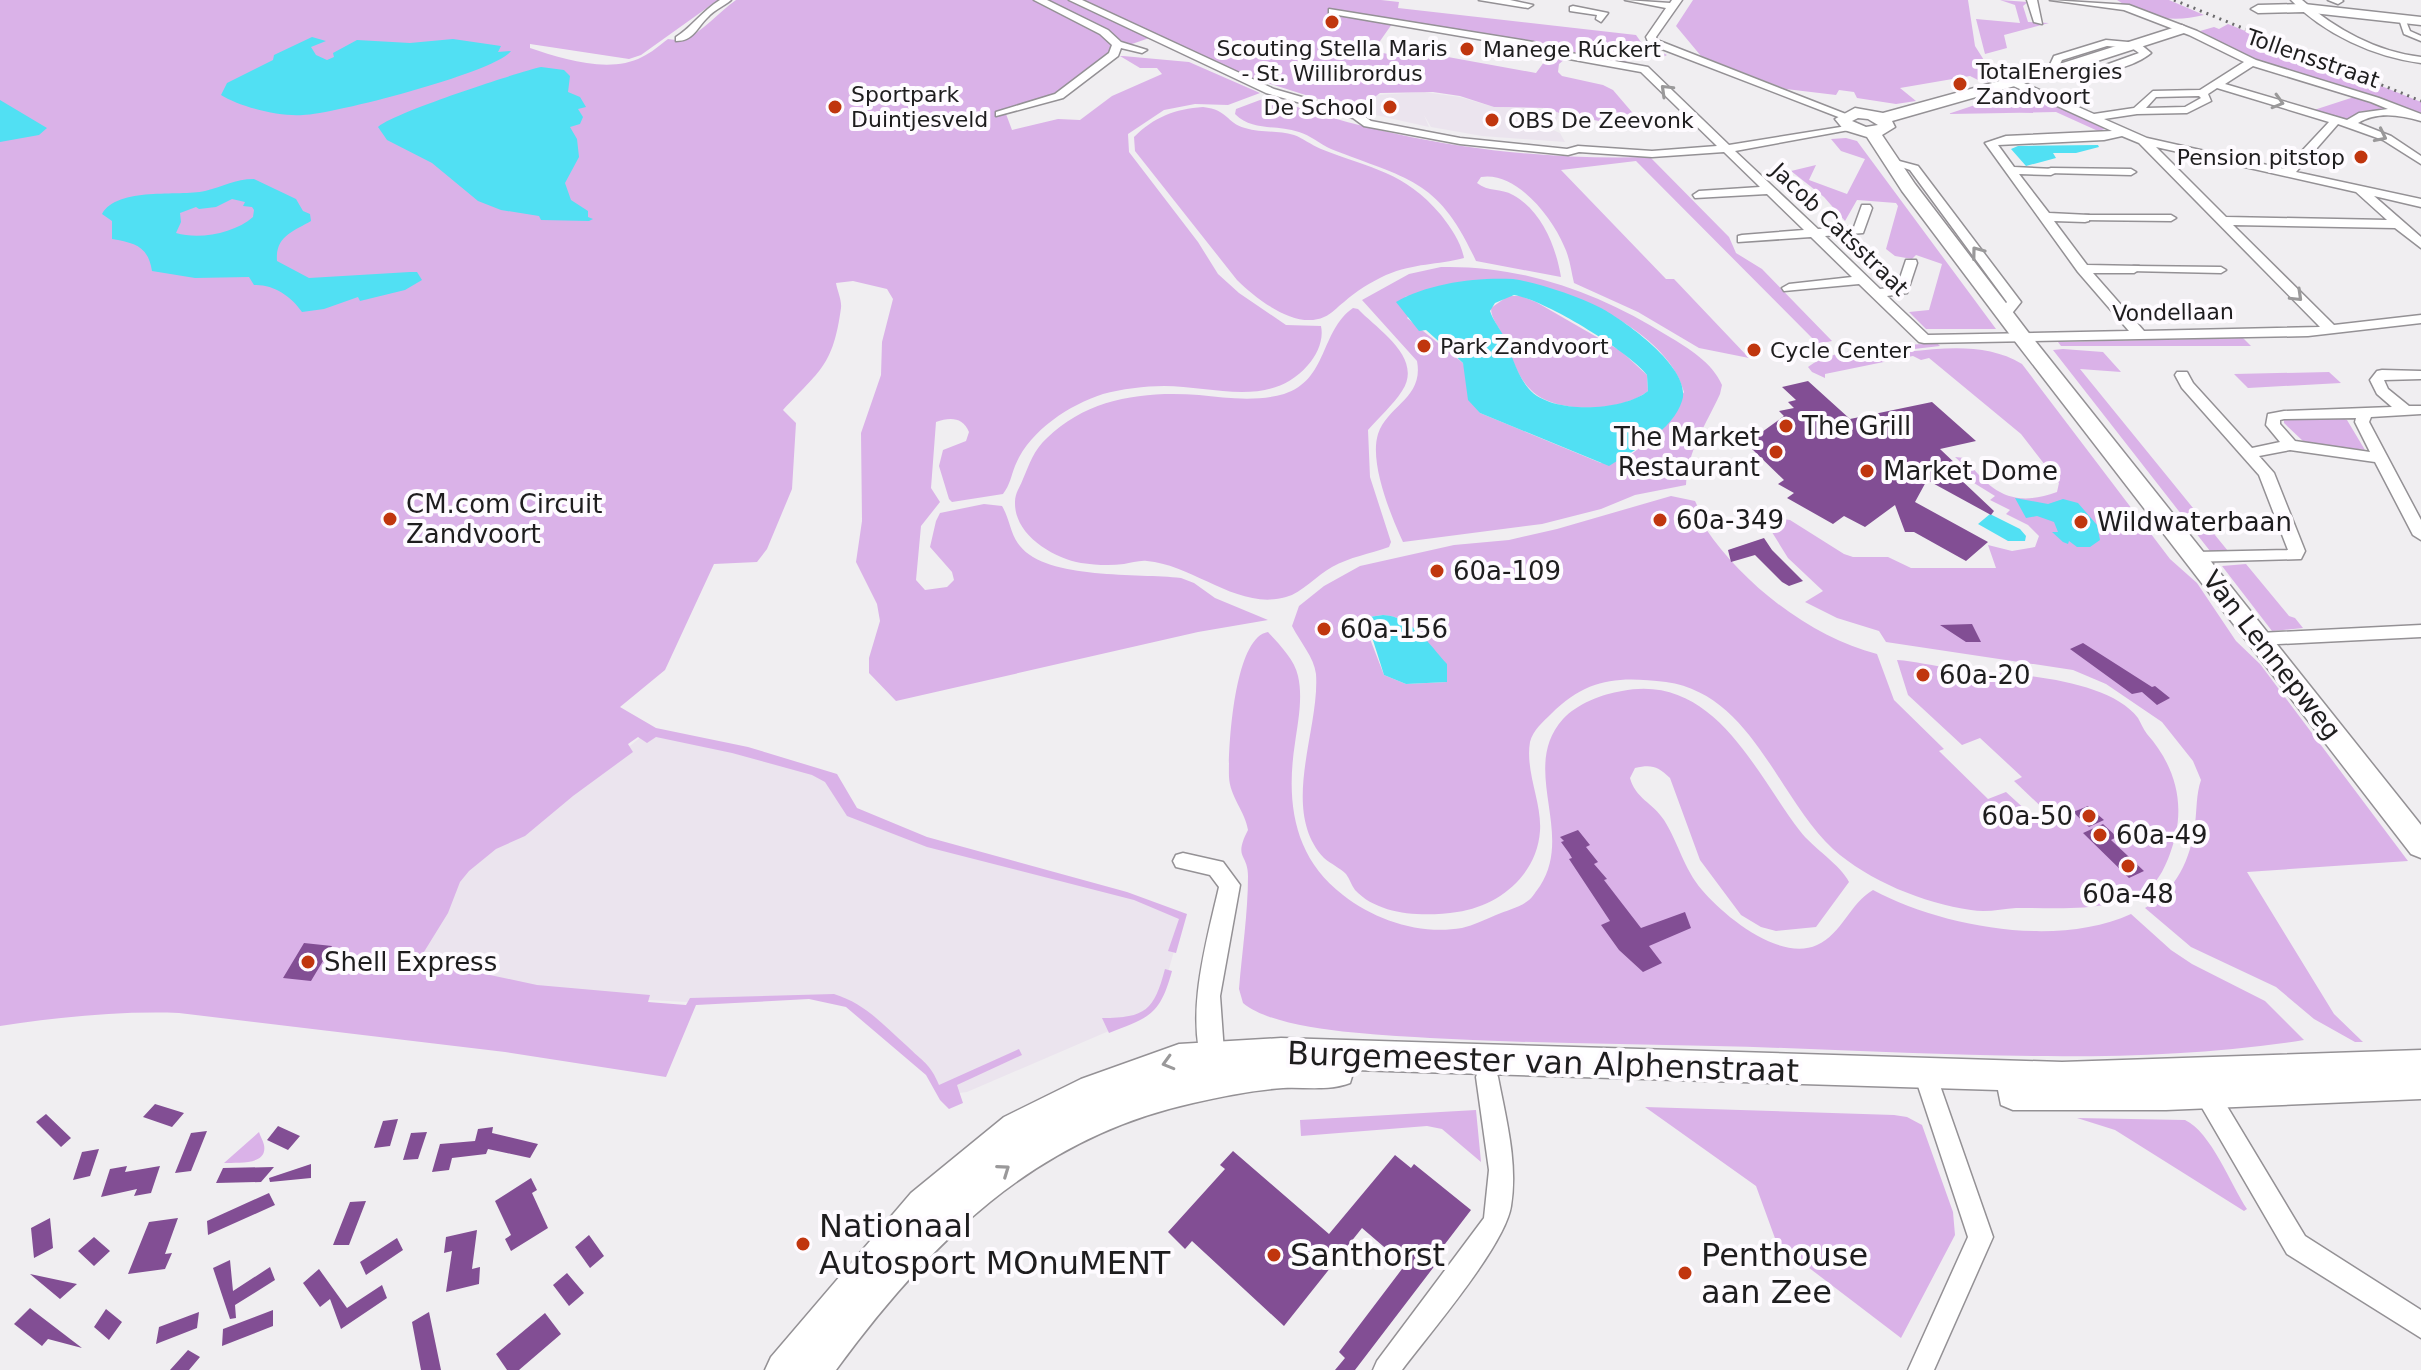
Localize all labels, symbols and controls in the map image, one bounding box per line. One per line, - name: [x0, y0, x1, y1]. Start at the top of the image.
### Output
- marker: Scouting Stella Maris - St. Willibrordus: [1323, 13, 1341, 31]
- street label: Tollensstraat: [2242, 24, 2383, 93]
- place label: Scouting Stella Maris - St. Willibrordus: [1216, 36, 1448, 86]
- place label: Manege Rúckert: [1483, 37, 1661, 62]
- marker: Manege Rúckert: [1458, 40, 1476, 58]
- place label: TotalEnergies Zandvoort: [1975, 59, 2123, 109]
- marker: TotalEnergies Zandvoort: [1951, 75, 1969, 93]
- place label: Sportpark Duintjesveld: [851, 82, 988, 132]
- one-way arrow: [1661, 84, 1675, 99]
- one-way arrow: [2270, 93, 2284, 109]
- place label: De School: [1263, 95, 1374, 120]
- marker: Sportpark Duintjesveld: [826, 98, 844, 116]
- marker: De School: [1381, 98, 1399, 116]
- place label: OBS De Zeevonk: [1508, 108, 1694, 133]
- marker: OBS De Zeevonk: [1483, 111, 1501, 129]
- one-way arrow: [2373, 126, 2387, 142]
- place label: Pension pitstop: [2177, 145, 2345, 170]
- marker: Pension pitstop: [2352, 148, 2370, 166]
- street label: Jacob Catsstraat: [1765, 156, 1913, 301]
- one-way arrow: [1973, 247, 1987, 261]
- one-way arrow: [2288, 287, 2302, 302]
- street label: Vondellaan: [2112, 299, 2234, 326]
- place label: Park Zandvoort: [1440, 334, 1609, 359]
- marker: Park Zandvoort: [1415, 337, 1433, 355]
- place label: Cycle Center: [1770, 338, 1912, 363]
- marker: Cycle Center: [1745, 341, 1763, 359]
- place label: The Grill: [1801, 411, 1911, 441]
- marker: The Grill: [1777, 417, 1795, 435]
- place label: The Market Restaurant: [1613, 422, 1760, 482]
- marker: The Market Restaurant: [1767, 443, 1785, 461]
- place label: Market Dome: [1883, 456, 2058, 486]
- marker: Market Dome: [1858, 462, 1876, 480]
- place label: CM.com Circuit Zandvoort: [406, 489, 602, 549]
- place label: 60a-349: [1676, 505, 1784, 535]
- place label: Wildwaterbaan: [2097, 507, 2292, 537]
- marker: CM.com Circuit Zandvoort: [381, 510, 399, 528]
- marker: 60a-349: [1651, 511, 1669, 529]
- marker: Wildwaterbaan: [2072, 513, 2090, 531]
- place label: 60a-109: [1453, 556, 1561, 586]
- marker: 60a-109: [1428, 562, 1446, 580]
- street label: Van Lennepweg: [2197, 565, 2347, 745]
- place label: 60a-156: [1340, 614, 1448, 644]
- marker: 60a-156: [1315, 620, 1333, 638]
- place label: 60a-20: [1939, 660, 2030, 690]
- marker: 60a-20: [1914, 666, 1932, 684]
- place label: 60a-50: [1982, 801, 2073, 831]
- marker: 60a-50: [2080, 807, 2098, 825]
- place label: 60a-49: [2116, 820, 2207, 850]
- marker: 60a-49: [2091, 826, 2109, 844]
- marker: 60a-48: [2119, 857, 2137, 875]
- place label: 60a-48: [2082, 879, 2174, 909]
- place label: Shell Express: [324, 947, 497, 977]
- marker: Shell Express: [299, 953, 317, 971]
- street label: Burgemeester van Alphenstraat: [1286, 1034, 1800, 1090]
- one-way arrow: [1162, 1053, 1176, 1070]
- one-way arrow: [995, 1165, 1010, 1180]
- place label: Nationaal Autosport MOnuMENT: [819, 1207, 1171, 1282]
- marker: Nationaal Autosport MOnuMENT: [794, 1235, 812, 1253]
- place label: Santhorst: [1290, 1236, 1445, 1274]
- place label: Penthouse aan Zee: [1701, 1236, 1868, 1311]
- marker: Santhorst: [1265, 1246, 1283, 1264]
- marker: Penthouse aan Zee: [1676, 1264, 1694, 1282]

